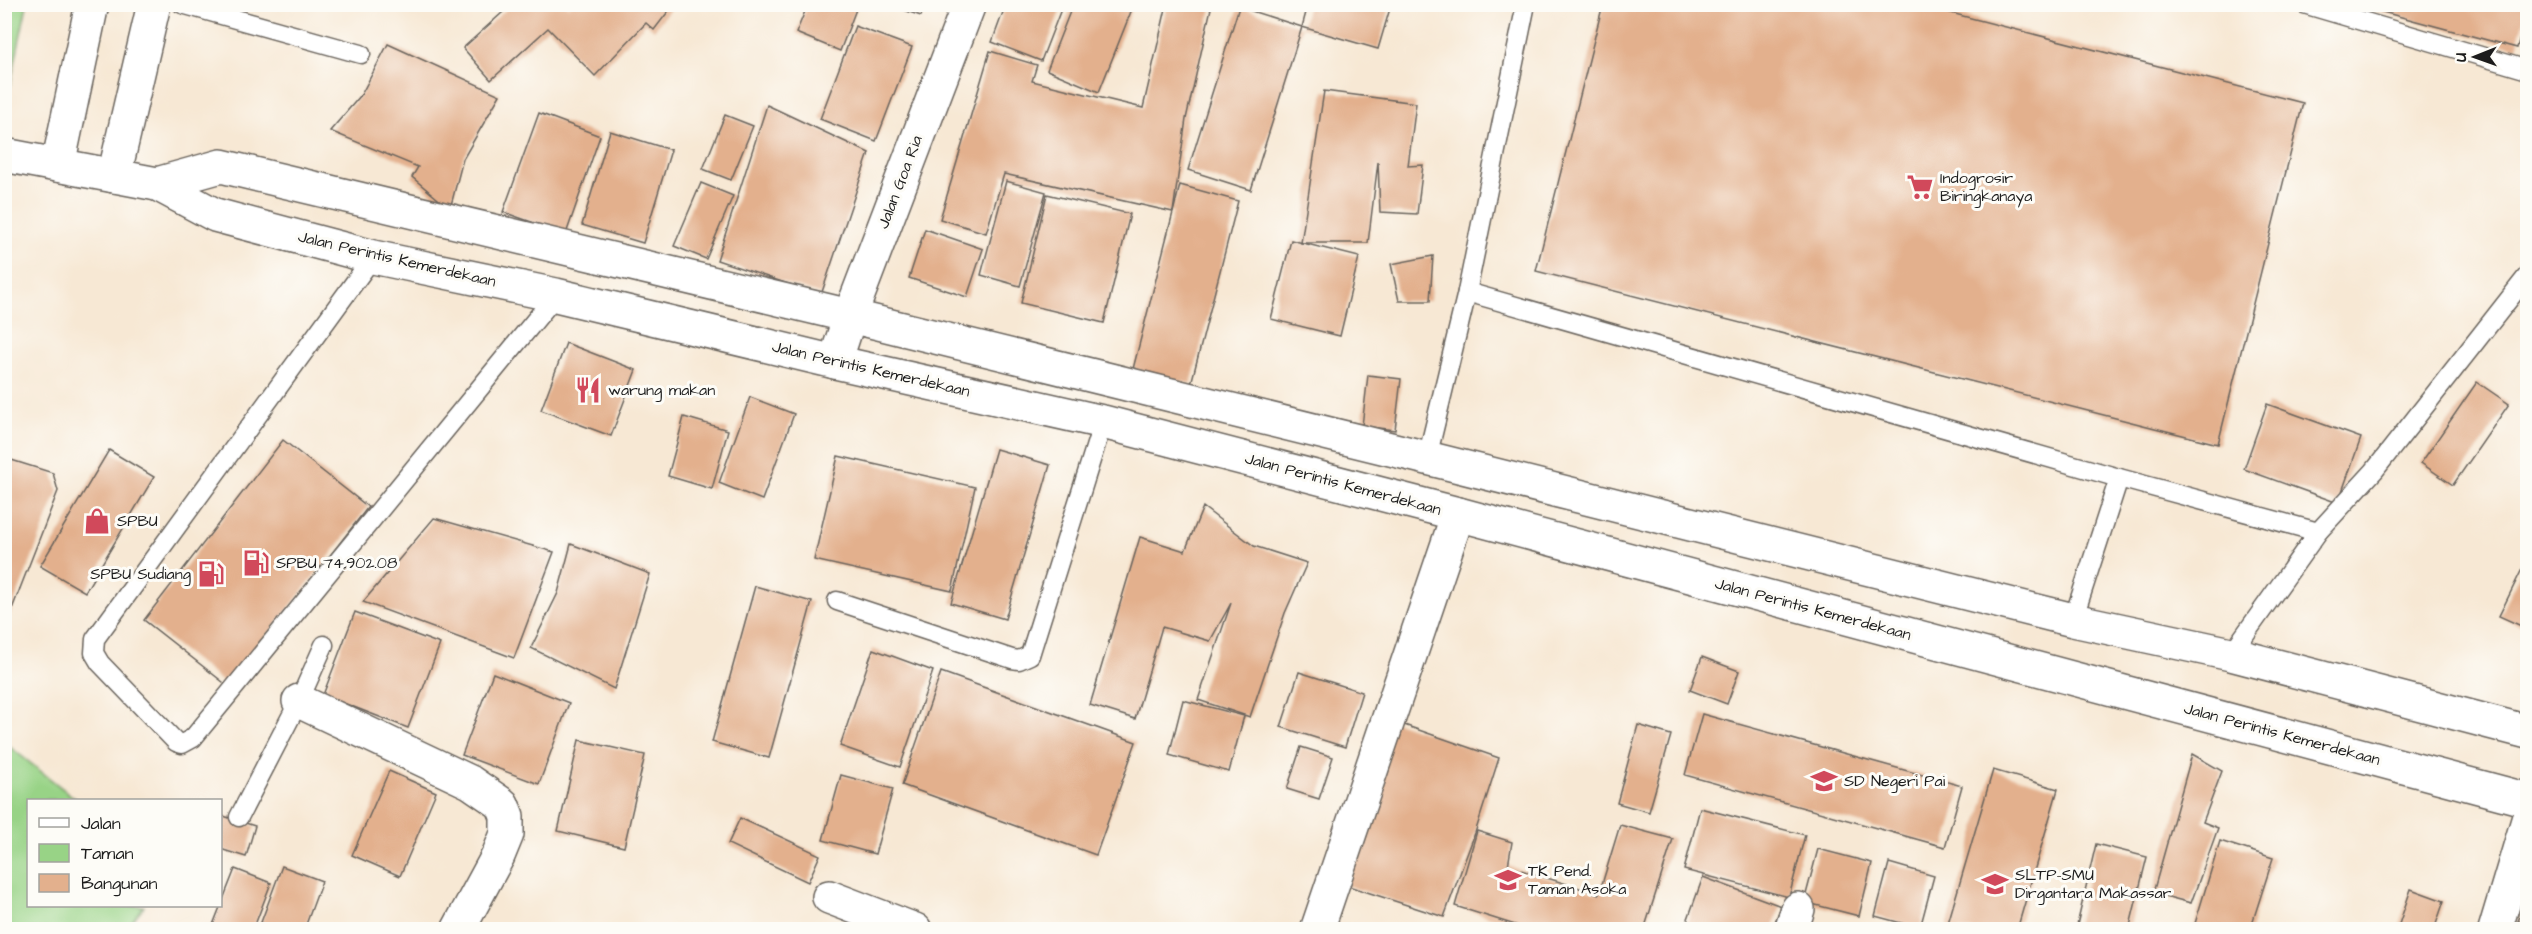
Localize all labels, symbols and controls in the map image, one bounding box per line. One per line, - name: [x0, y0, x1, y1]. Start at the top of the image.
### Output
- north arrow: [2445, 27, 2505, 87]
- text: U: [2450, 53, 2472, 62]
- street label: Jalan Goa Ria: [872, 132, 928, 232]
- place label: Indogrosir Biringkanaya: [1940, 167, 2032, 208]
- supermarket icon: Indogrosir Biringkanaya: [1905, 172, 1935, 202]
- street label: Jalan Perintis Kemerdekaan: [296, 226, 498, 292]
- street label: Jalan Perintis Kemerdekaan: [770, 336, 972, 402]
- restaurant icon: warung makan: [573, 375, 603, 405]
- place label: warung makan: [608, 379, 715, 402]
- street label: Jalan Perintis Kemerdekaan: [1242, 447, 1444, 521]
- shop icon: SPBU: [82, 506, 112, 536]
- place label: SPBU: [117, 510, 158, 532]
- fuel station icon: SPBU 74.902.08: [241, 548, 271, 578]
- place label: SPBU 74.902.08: [276, 552, 397, 574]
- fuel station icon: SPBU Sudiang: [196, 559, 226, 589]
- place label: SPBU Sudiang: [90, 563, 191, 586]
- street label: Jalan Perintis Kemerdekaan: [1712, 572, 1914, 646]
- street label: Jalan Perintis Kemerdekaan: [2181, 697, 2383, 771]
- school or university icon: SD Negeri Pai: [1809, 766, 1839, 796]
- place label: SD Negeri Pai: [1844, 770, 1946, 793]
- legend: [27, 799, 222, 907]
- text: Jalan: [81, 811, 121, 836]
- text: Taman: [81, 841, 134, 866]
- place label: TK Pend. Taman Asoka: [1528, 860, 1626, 900]
- place label: SLTP-SMU Dirgantara Makassar: [2015, 864, 2172, 905]
- school or university icon: TK Pend. Taman Asoka: [1493, 865, 1523, 895]
- school or university icon: SLTP-SMU Dirgantara Makassar: [1980, 869, 2010, 899]
- text: Bangunan: [81, 871, 158, 897]

